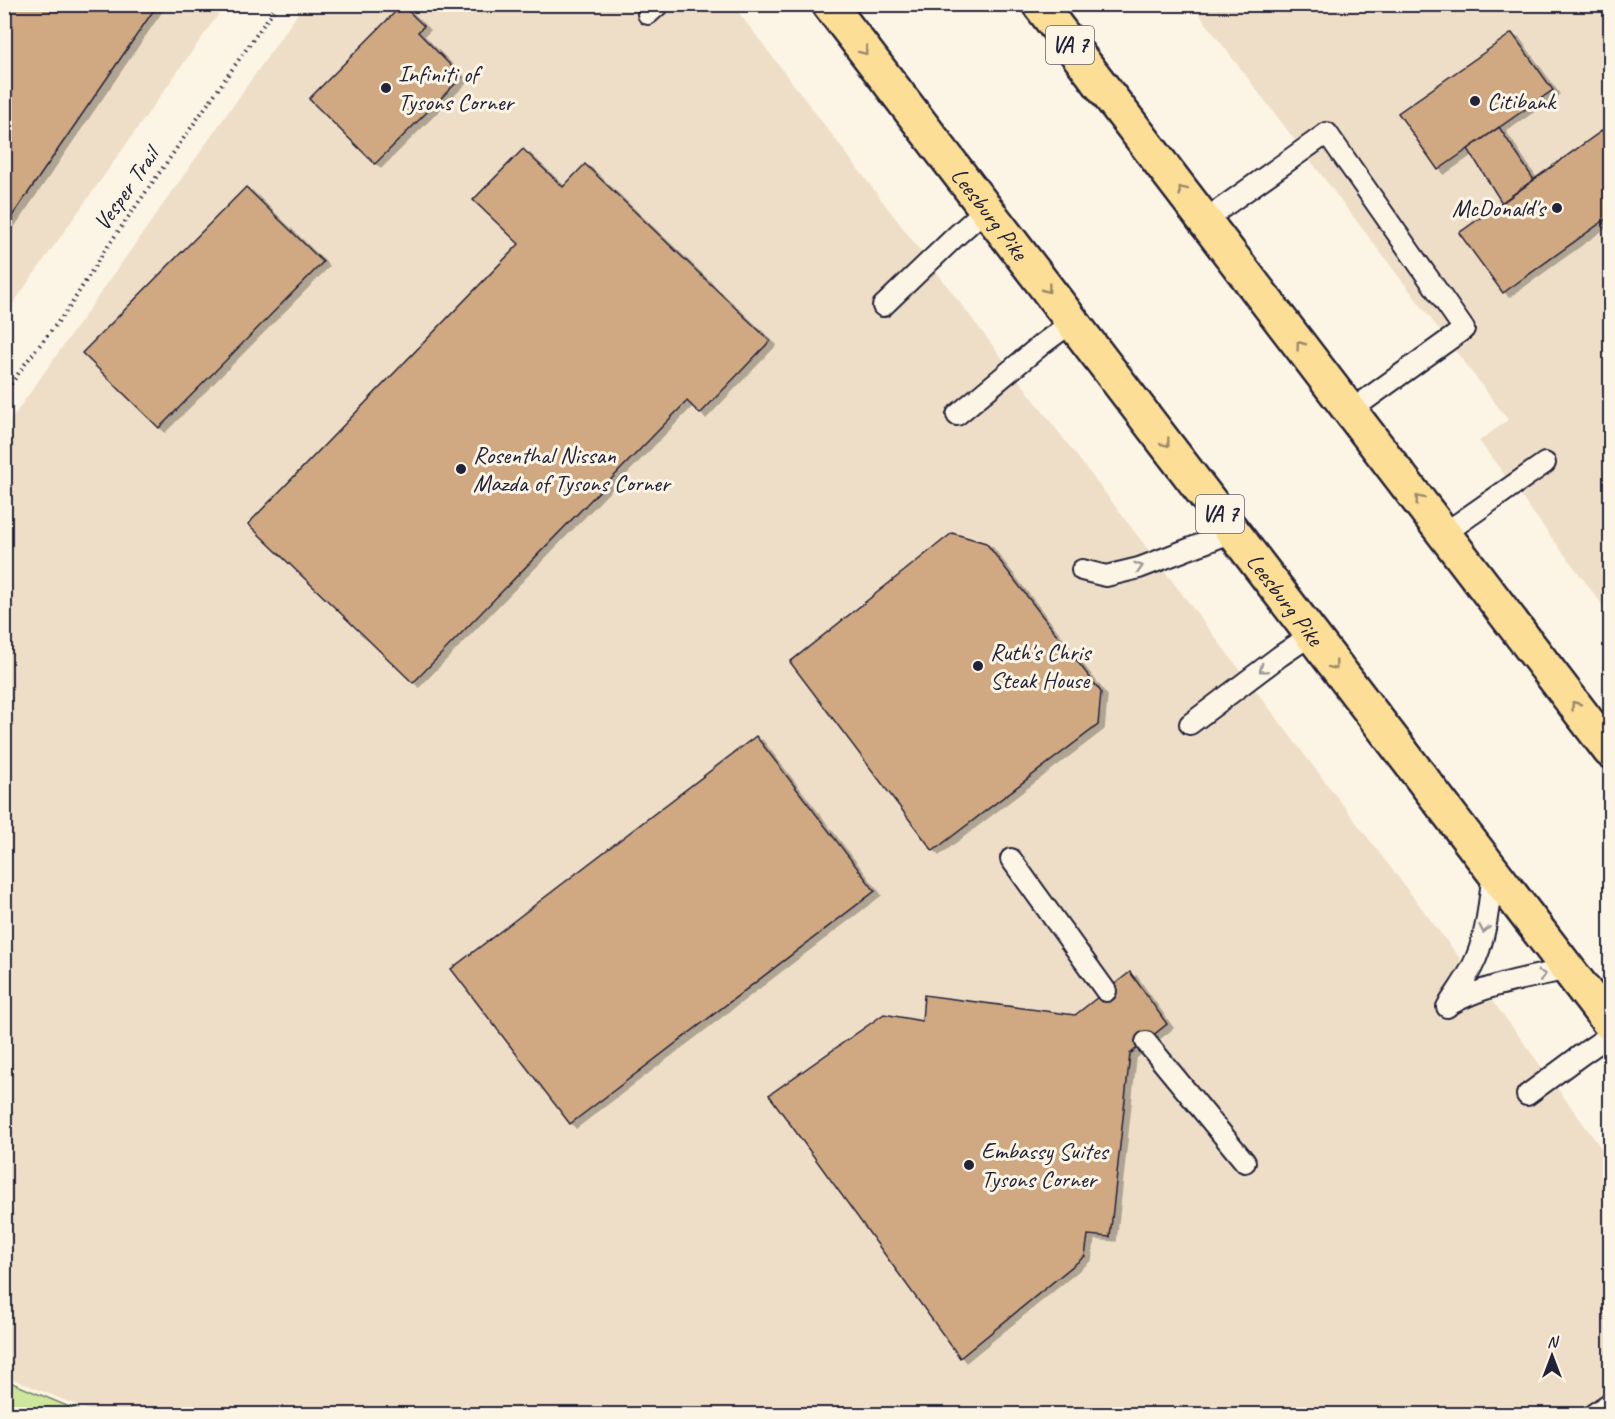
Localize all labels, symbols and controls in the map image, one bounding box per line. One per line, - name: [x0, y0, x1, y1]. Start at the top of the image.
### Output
- road number: VA 7: [1046, 26, 1094, 64]
- one-way arrow: [857, 44, 868, 55]
- place label: Infiniti of Tysons Corner: [398, 59, 515, 117]
- marker: Infiniti of Tysons Corner: [379, 81, 393, 95]
- place label: Citibank: [1487, 86, 1557, 116]
- marker: Citibank: [1468, 94, 1482, 108]
- street label: Vesper Trail: [87, 138, 168, 236]
- street label: Leesburg Pike: [945, 161, 1036, 268]
- one-way arrow: [1178, 185, 1189, 196]
- place label: McDonald's: [1452, 193, 1548, 223]
- marker: McDonald's: [1550, 201, 1564, 215]
- one-way arrow: [1040, 282, 1051, 293]
- one-way arrow: [1296, 340, 1307, 351]
- one-way arrow: [1159, 437, 1170, 448]
- place label: Rosenthal Nissan Mazda of Tysons Corner: [473, 440, 672, 498]
- marker: Rosenthal Nissan Mazda of Tysons Corner: [454, 462, 468, 476]
- road number: VA 7: [1196, 495, 1244, 533]
- one-way arrow: [1415, 495, 1426, 506]
- street label: Leesburg Pike: [1240, 547, 1331, 654]
- one-way arrow: [1133, 562, 1144, 574]
- place label: Ruth's Chris Steak House: [990, 637, 1093, 695]
- marker: Ruth's Chris Steak House: [971, 659, 985, 673]
- one-way arrow: [1327, 659, 1338, 670]
- one-way arrow: [1259, 662, 1270, 673]
- one-way arrow: [1571, 700, 1582, 711]
- one-way arrow: [1478, 924, 1491, 934]
- one-way arrow: [1536, 969, 1546, 982]
- place label: Embassy Suites Tysons Corner: [981, 1136, 1110, 1194]
- marker: Embassy Suites Tysons Corner: [962, 1158, 976, 1172]
- north arrow: [1522, 1326, 1582, 1386]
- text: N: [1547, 1332, 1560, 1352]

